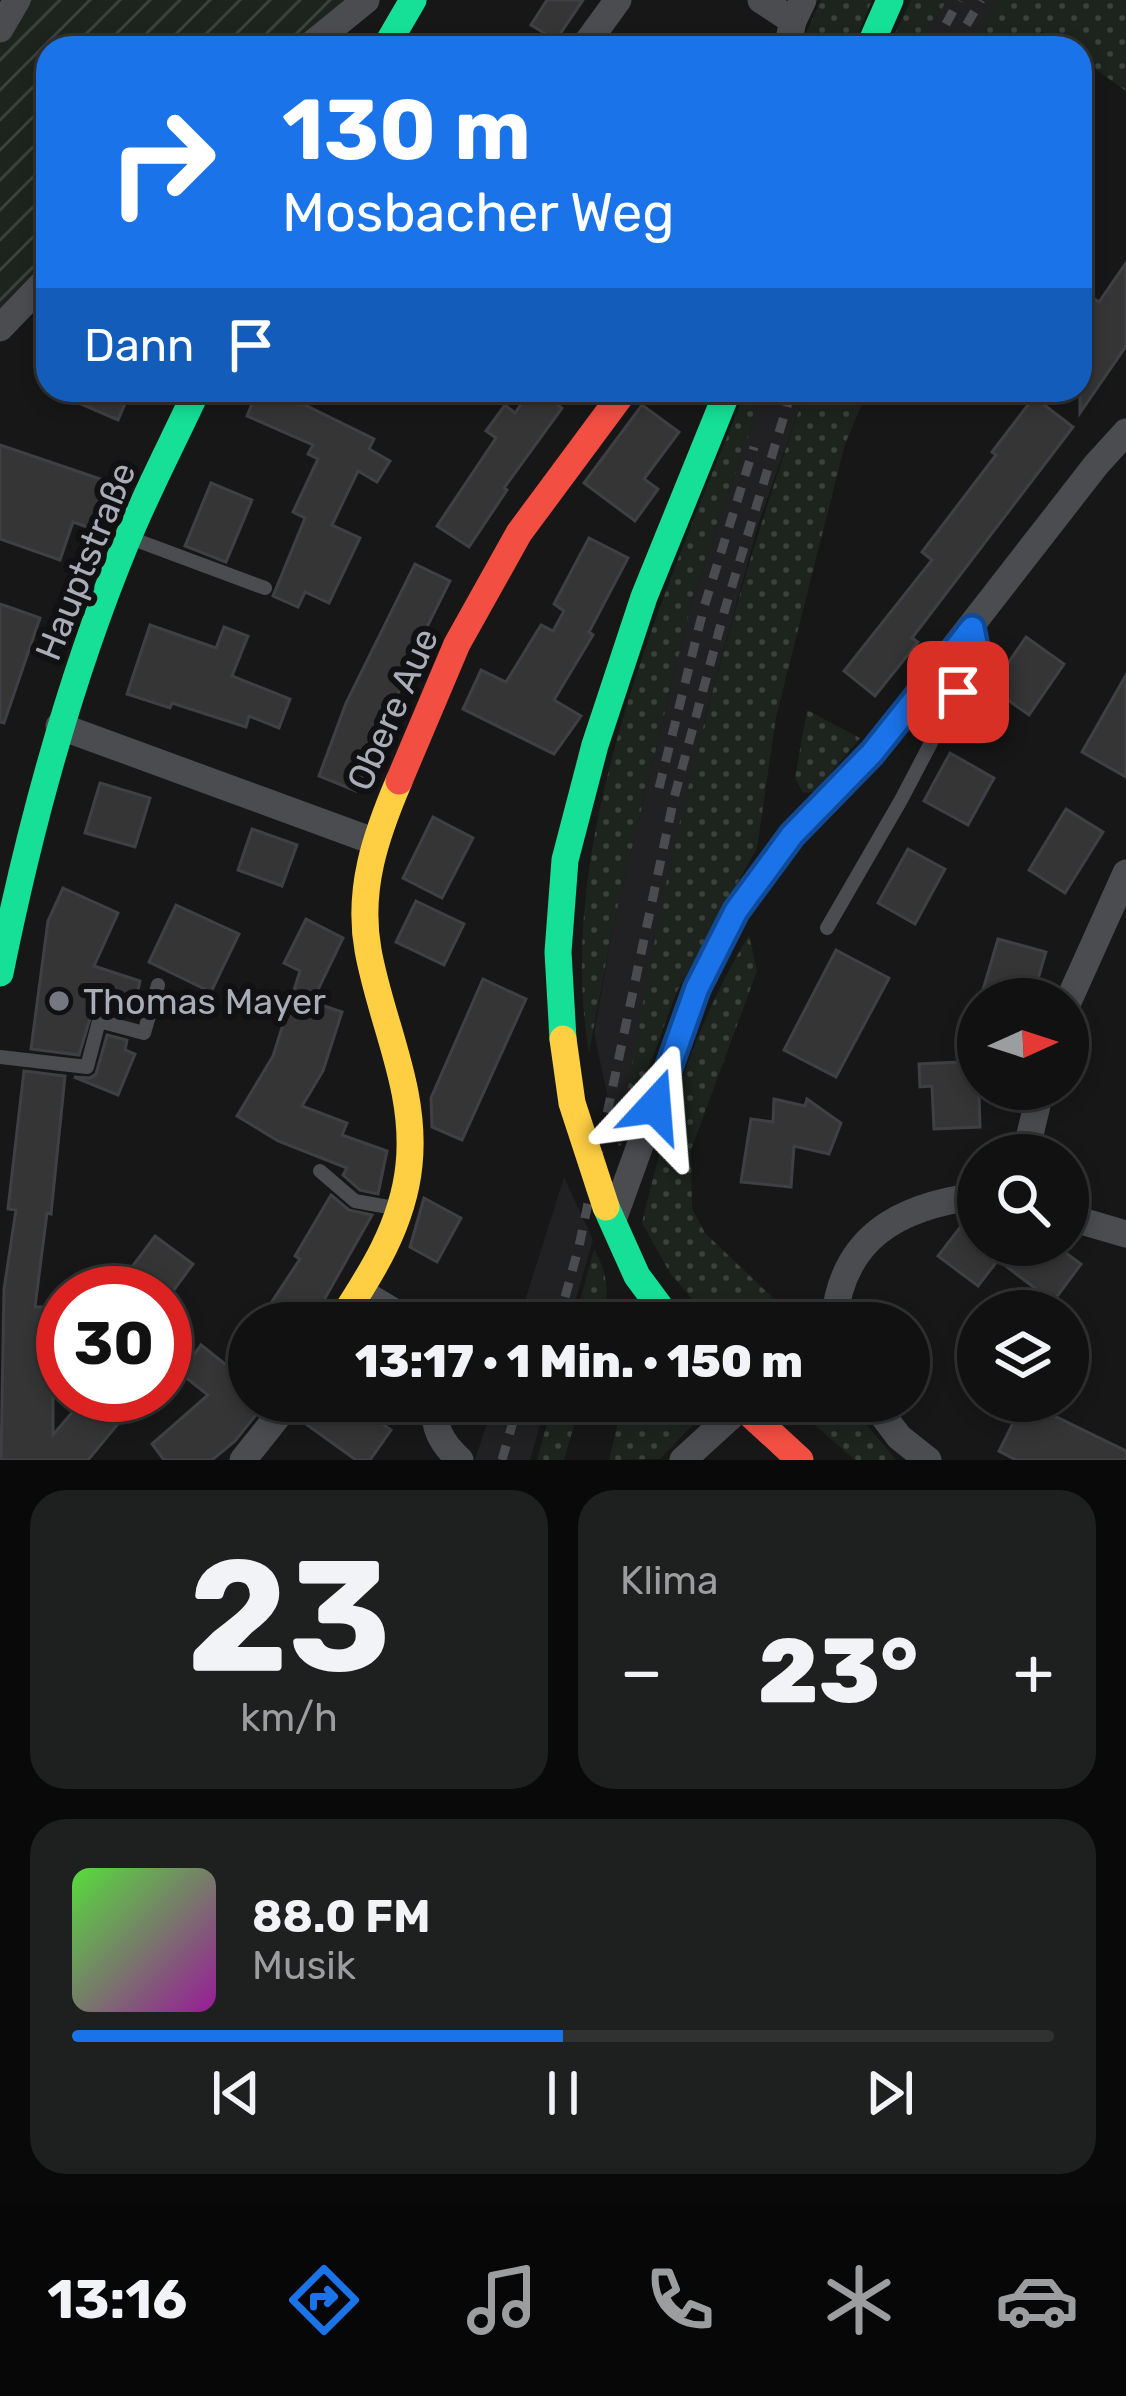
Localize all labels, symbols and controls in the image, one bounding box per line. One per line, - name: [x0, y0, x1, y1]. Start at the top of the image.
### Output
- text: 130 m: [282, 80, 531, 180]
- icon: right: [84, 84, 240, 240]
- text: Mosbacher Weg: [282, 181, 675, 245]
- icon: arrive: [218, 312, 284, 378]
- text: Dann: [84, 319, 194, 372]
- street label: Hauptstraße: [26, 456, 145, 666]
- street label: Obere Aue: [338, 621, 447, 797]
- pin: [907, 641, 1009, 743]
- icon: arrive: [925, 659, 991, 725]
- north arrow: [957, 978, 1089, 1110]
- map controls: [957, 978, 1089, 1422]
- place label: Thomas Mayer: [83, 980, 326, 1023]
- marker: Thomas Mayer: [46, 988, 72, 1014]
- position arrow: [592, 1043, 718, 1169]
- button: search: [957, 1134, 1089, 1266]
- speed limit sign: 30: [36, 1266, 192, 1422]
- button: layers: [957, 1290, 1089, 1422]
- text: 13:17 · 1 Min. · 150 m: [355, 1335, 803, 1388]
- text: 23: [187, 1524, 391, 1709]
- text: Klima: [620, 1558, 719, 1604]
- text: 23°: [758, 1618, 918, 1725]
- text: −: [620, 1632, 663, 1711]
- text: +: [1013, 1632, 1054, 1711]
- text: km/h: [240, 1695, 338, 1741]
- text: 88.0 FM: [252, 1890, 430, 1943]
- text: Musik: [252, 1943, 356, 1989]
- icon: previous: [203, 2060, 269, 2126]
- icon: pause: [530, 2060, 596, 2126]
- icon: next: [857, 2060, 923, 2126]
- icon: directions: [282, 2258, 366, 2342]
- icon: music: [460, 2258, 544, 2342]
- icon: phone: [638, 2258, 722, 2342]
- icon: climate: [817, 2258, 901, 2342]
- icon: car: [995, 2258, 1079, 2342]
- text: 13:16: [47, 2268, 187, 2332]

